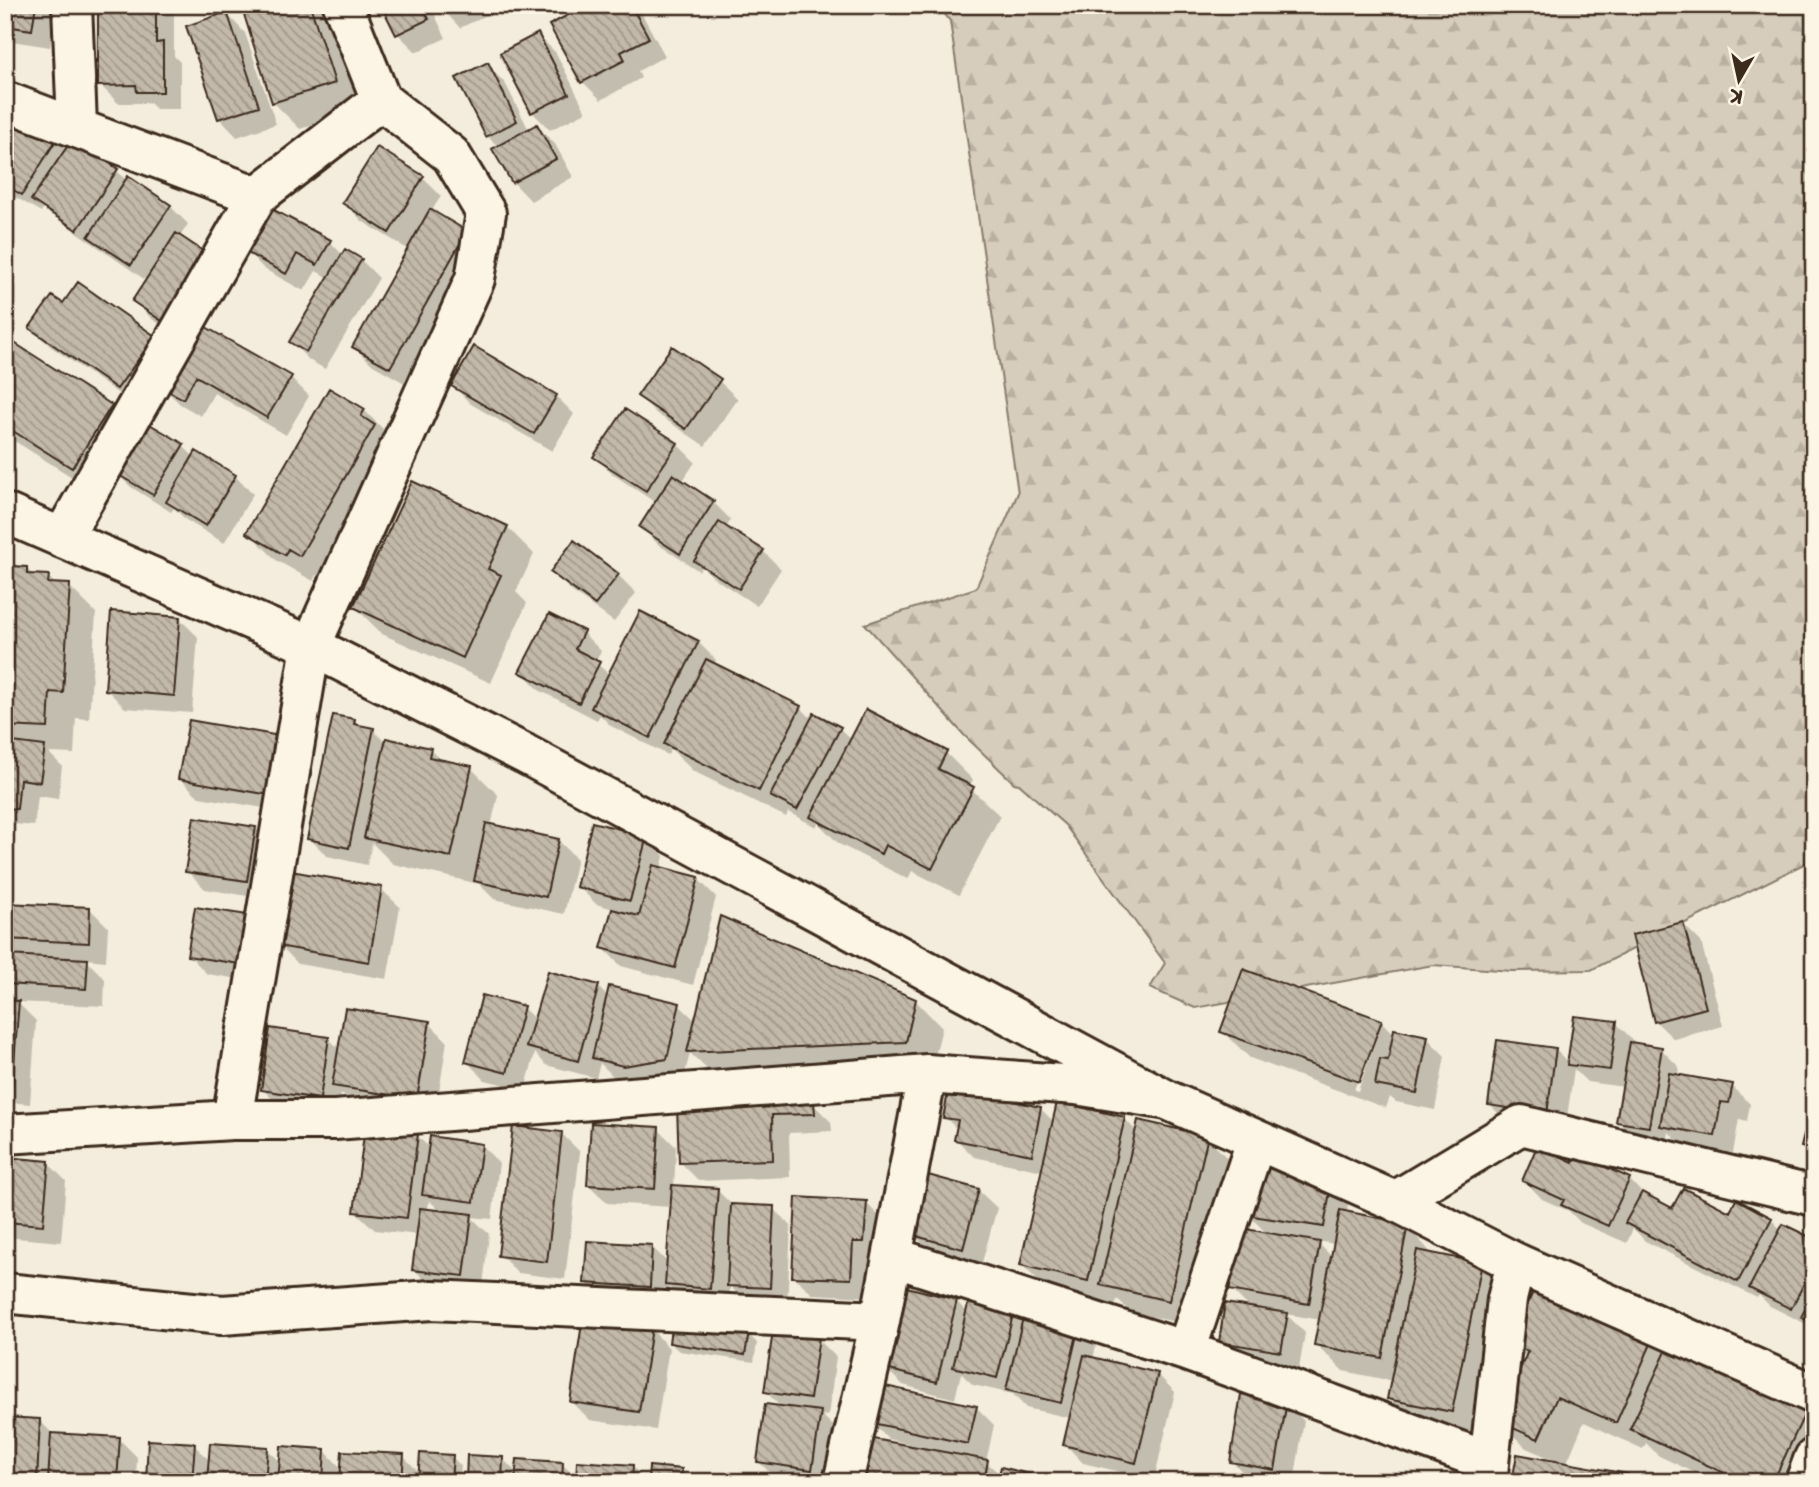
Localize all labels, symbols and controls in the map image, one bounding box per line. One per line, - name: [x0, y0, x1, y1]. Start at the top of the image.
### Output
- north arrow: [1703, 46, 1773, 116]
- text: K: [1728, 83, 1745, 110]

